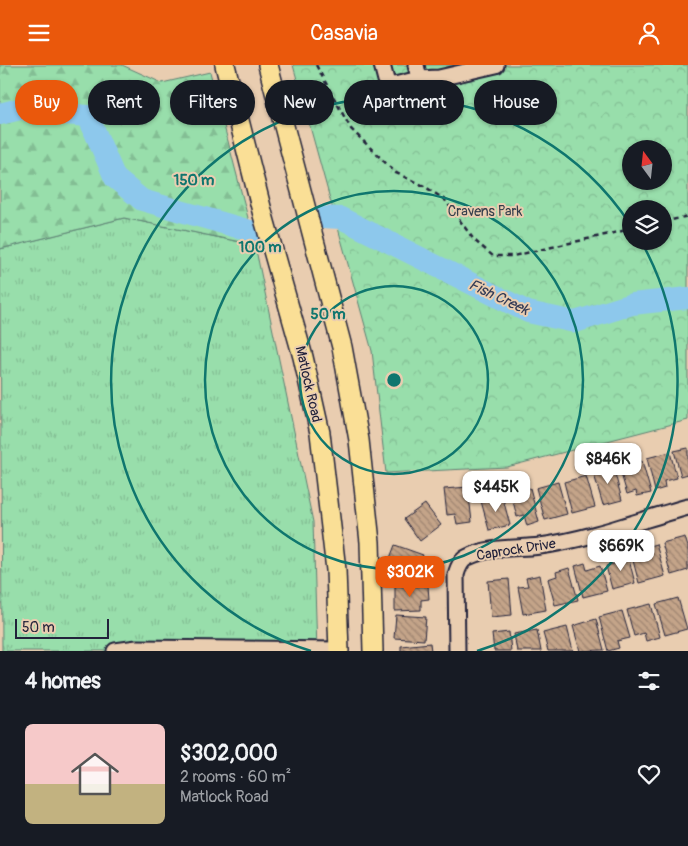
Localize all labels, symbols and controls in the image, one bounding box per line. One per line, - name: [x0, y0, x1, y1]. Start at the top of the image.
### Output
- icon: menu: [25, 19, 53, 47]
- text: Casavia: [310, 19, 378, 47]
- icon: person: [635, 19, 663, 47]
- chip: Buy: [15, 80, 78, 125]
- chip: Rent: [88, 80, 160, 125]
- chip: Filters: [170, 80, 255, 125]
- chip: New: [265, 80, 334, 125]
- chip: Apartment: [344, 80, 464, 125]
- chip: House: [474, 80, 557, 125]
- north arrow: [622, 140, 672, 190]
- map controls: [622, 140, 672, 250]
- text: 150 m: [174, 171, 214, 190]
- button: layers: [622, 200, 672, 250]
- park label: Cravens Park: [448, 203, 522, 220]
- text: 100 m: [239, 238, 281, 257]
- water label: Fish Creek: [466, 275, 533, 320]
- text: 50 m: [311, 305, 345, 324]
- street label: Matlock Road: [291, 344, 326, 424]
- centre of rings: [385, 371, 403, 389]
- pin: $846K: [573, 443, 643, 485]
- text: $846K: [586, 449, 630, 469]
- pin: $445K: [461, 471, 531, 513]
- text: $445K: [473, 477, 519, 497]
- pin: $669K: [586, 529, 656, 572]
- street label: Caprock Drive: [475, 535, 557, 564]
- text: $669K: [598, 536, 644, 556]
- pin: $302K: [375, 555, 445, 598]
- text: $302K: [386, 562, 434, 582]
- scale bar: [15, 616, 109, 639]
- text: 50 m: [22, 619, 55, 636]
- icon: filters: [635, 667, 663, 695]
- text: 4 homes: [25, 668, 101, 695]
- text: $302,000: [180, 740, 278, 767]
- icon: home: [65, 744, 125, 804]
- icon: heart: [635, 760, 663, 788]
- text: 2 rooms · 60 m²: [180, 767, 291, 787]
- text: Matlock Road: [180, 787, 269, 807]

